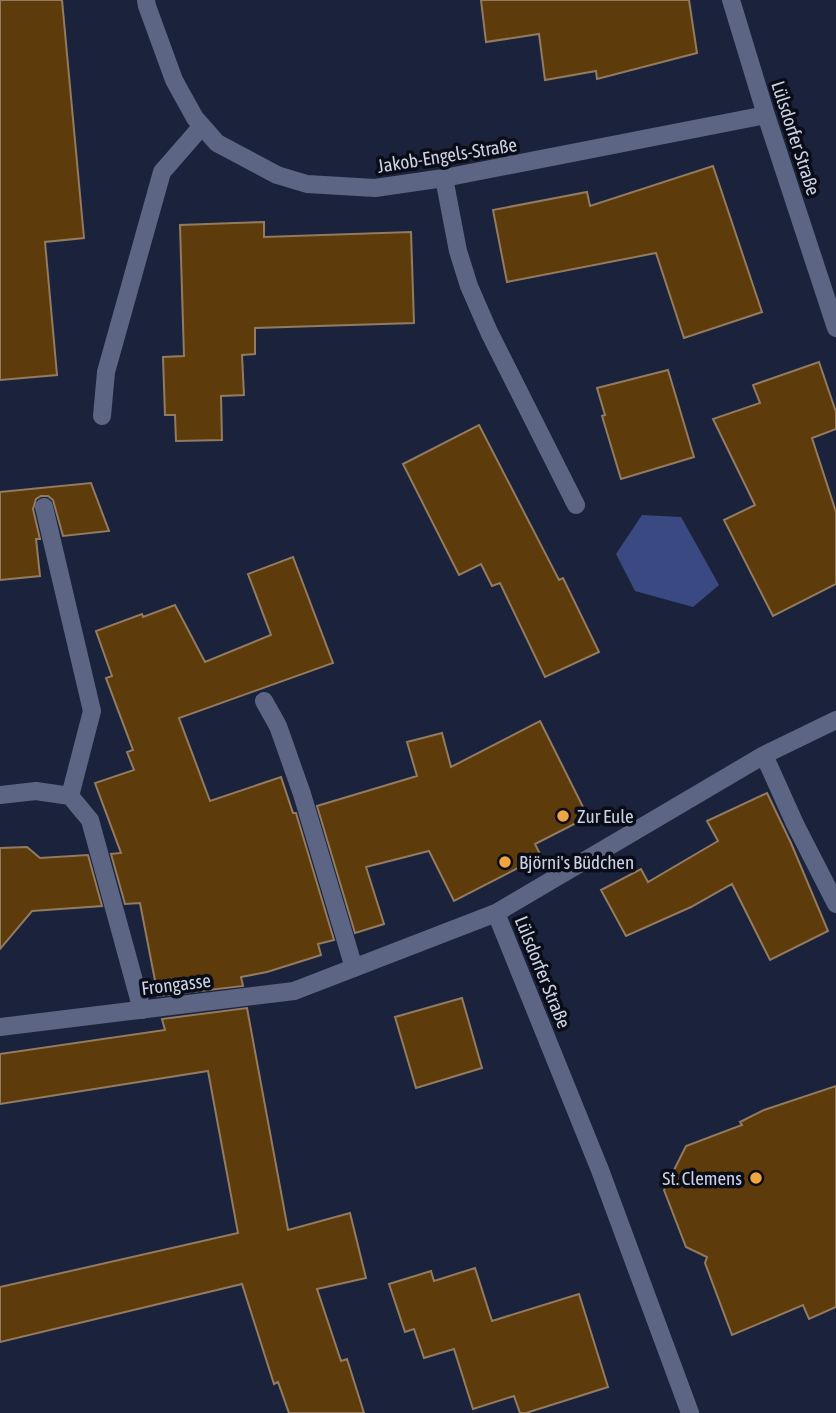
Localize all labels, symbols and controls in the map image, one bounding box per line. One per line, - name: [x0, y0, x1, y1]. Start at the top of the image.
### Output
- street label: Lülsdorfer Straße: [767, 78, 825, 198]
- street label: Jakob-Engels-Straße: [376, 133, 518, 177]
- place label: Zur Eule: [577, 805, 634, 827]
- marker: Zur Eule: [555, 808, 571, 824]
- place label: Björni's Büdchen: [519, 851, 634, 873]
- marker: Björni's Büdchen: [497, 854, 513, 870]
- street label: Lülsdorfer Straße: [511, 913, 575, 1031]
- street label: Frongasse: [140, 969, 212, 999]
- place label: St. Clemens: [662, 1167, 742, 1189]
- marker: St. Clemens: [748, 1170, 764, 1186]

